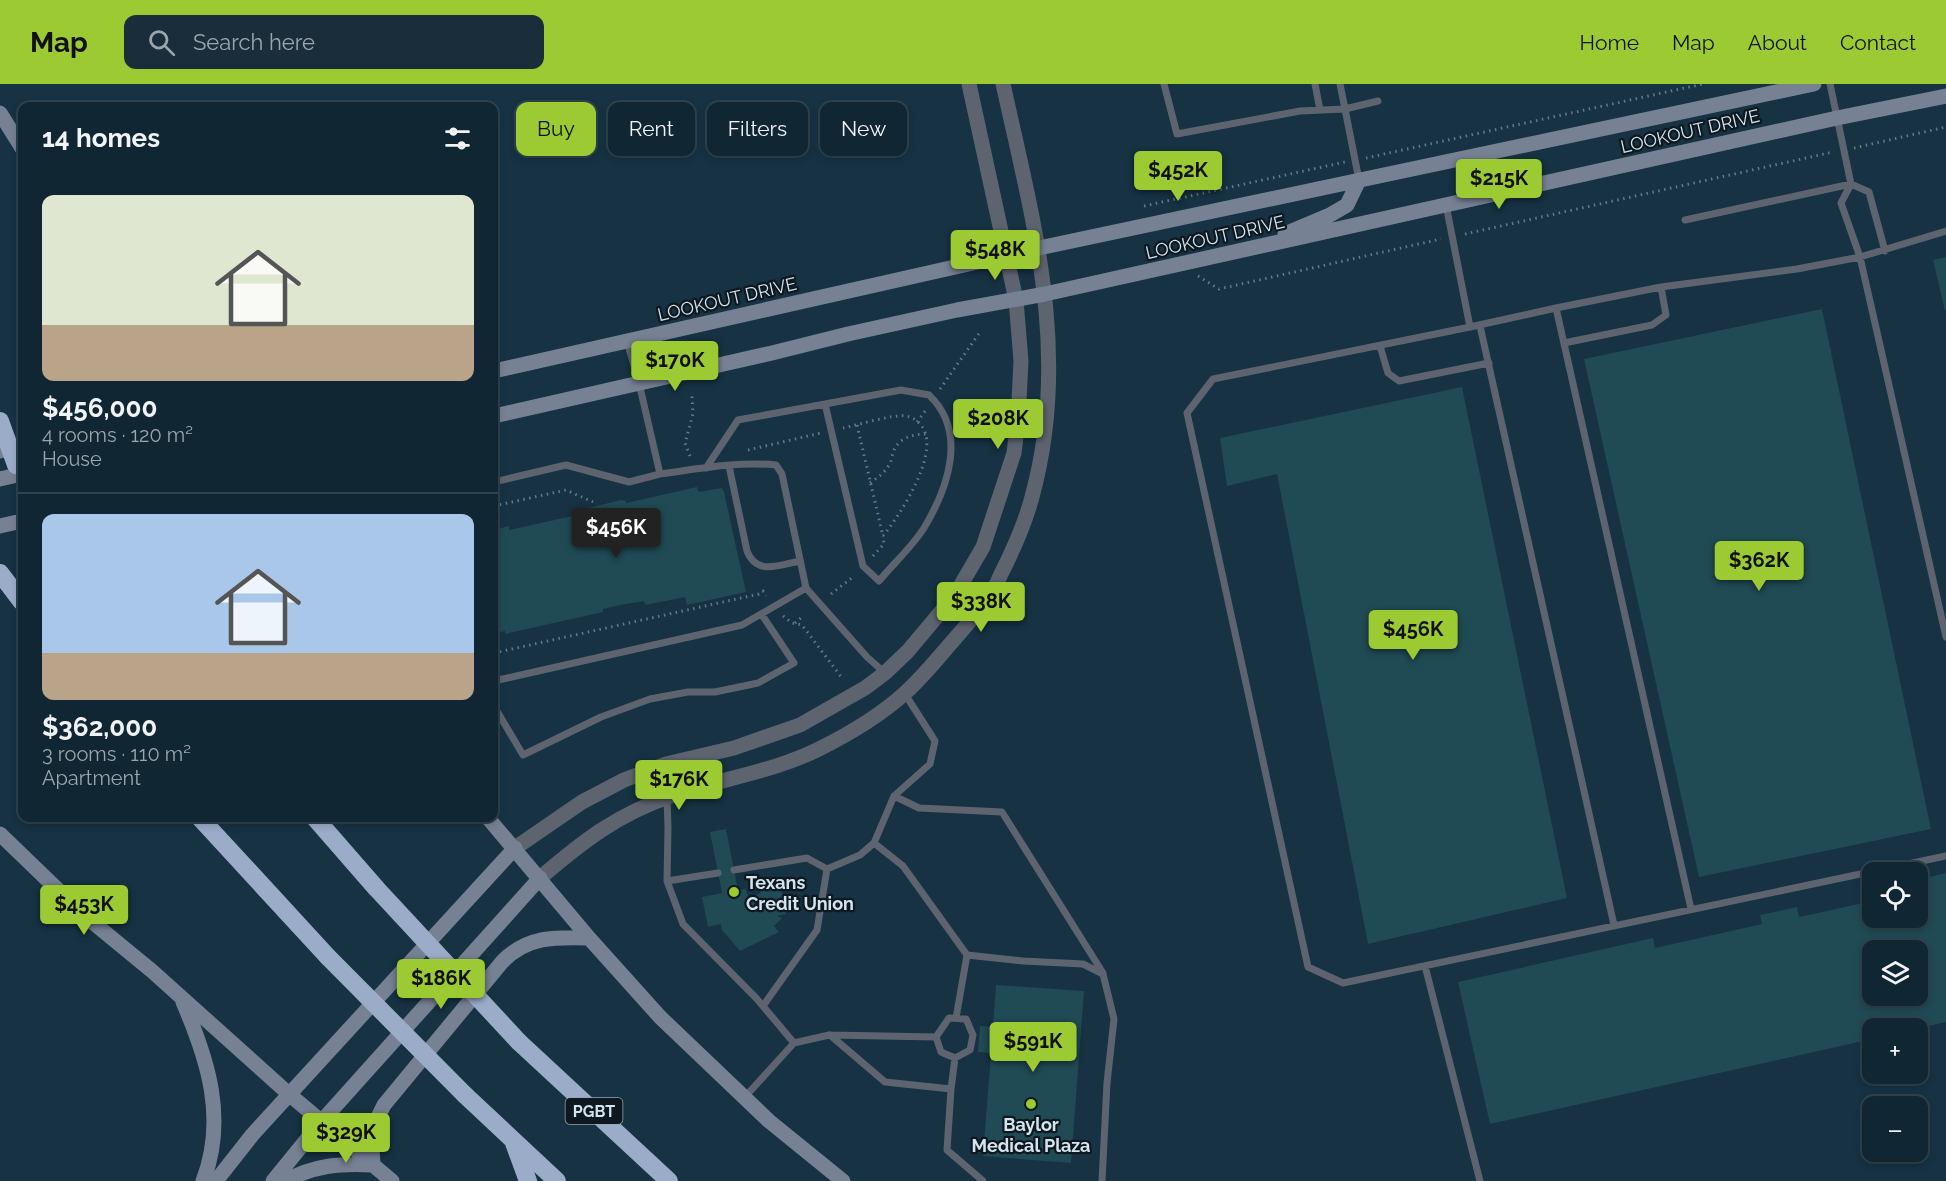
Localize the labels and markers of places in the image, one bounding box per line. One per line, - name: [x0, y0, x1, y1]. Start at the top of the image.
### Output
- pin: $452K: [1136, 151, 1220, 202]
- pin: $215K: [1457, 159, 1541, 210]
- pin: $548K: [953, 230, 1037, 281]
- pin: $170K: [633, 341, 717, 392]
- pin: $208K: [956, 399, 1040, 450]
- pin: $456K: [574, 508, 658, 559]
- pin: $362K: [1717, 541, 1801, 592]
- pin: $338K: [939, 582, 1023, 633]
- pin: $456K: [1371, 610, 1455, 661]
- pin: $176K: [637, 760, 721, 811]
- place label: Texans Credit Union: [746, 872, 854, 914]
- pin: $453K: [42, 885, 126, 936]
- marker: Texans Credit Union: [727, 885, 741, 899]
- pin: $186K: [399, 959, 483, 1010]
- pin: $591K: [991, 1022, 1075, 1073]
- marker: Baylor Medical Plaza: [1024, 1097, 1038, 1111]
- pin: $329K: [304, 1113, 388, 1164]
- place label: Baylor Medical Plaza: [972, 1114, 1090, 1156]

